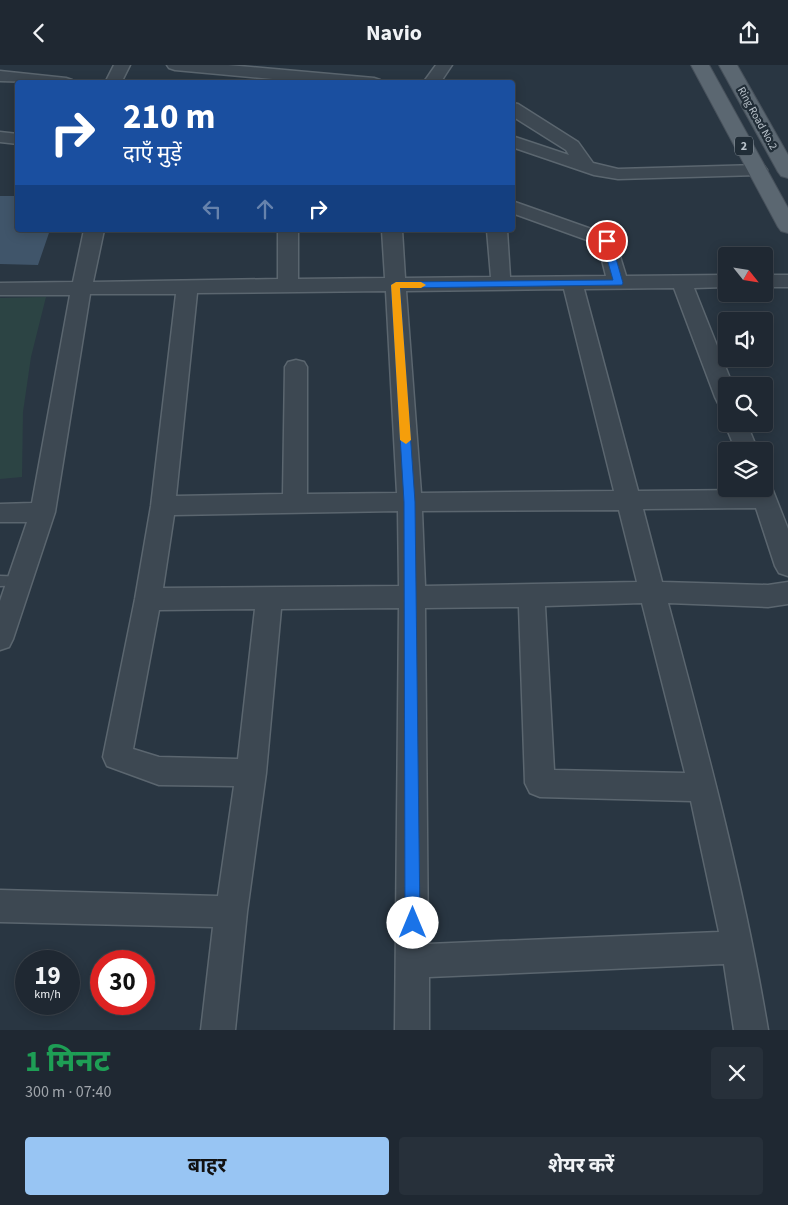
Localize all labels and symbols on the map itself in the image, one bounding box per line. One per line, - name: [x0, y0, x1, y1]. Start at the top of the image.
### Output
- street label: Ring Road No.2: [735, 84, 781, 152]
- road number: 2: [735, 137, 753, 155]
- pin: [586, 220, 628, 262]
- north arrow: [718, 247, 772, 303]
- position arrow: [386, 896, 438, 948]
- speed limit sign: 30: [90, 950, 155, 1015]

